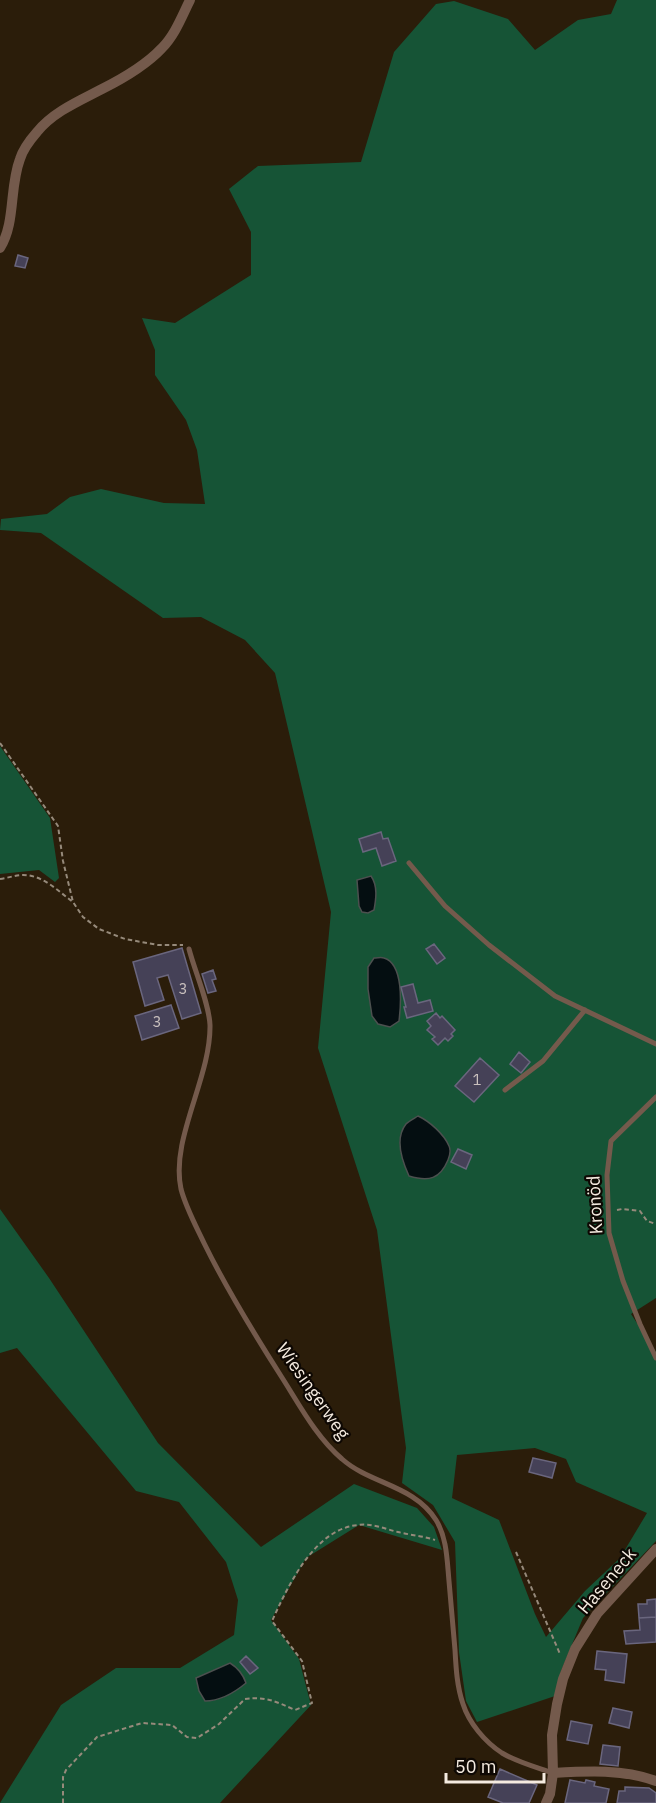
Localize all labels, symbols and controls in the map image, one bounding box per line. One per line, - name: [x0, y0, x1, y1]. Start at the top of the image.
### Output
- house number: 3: [178, 979, 188, 998]
- house number: 3: [152, 1012, 162, 1031]
- house number: 1: [472, 1070, 482, 1089]
- street label: Kronöd: [581, 1175, 608, 1235]
- street label: Wiesingerweg: [272, 1338, 356, 1444]
- street label: Haseneck: [572, 1542, 641, 1619]
- scale bar: [446, 1746, 544, 1784]
- text: 50 m: [455, 1755, 497, 1778]

